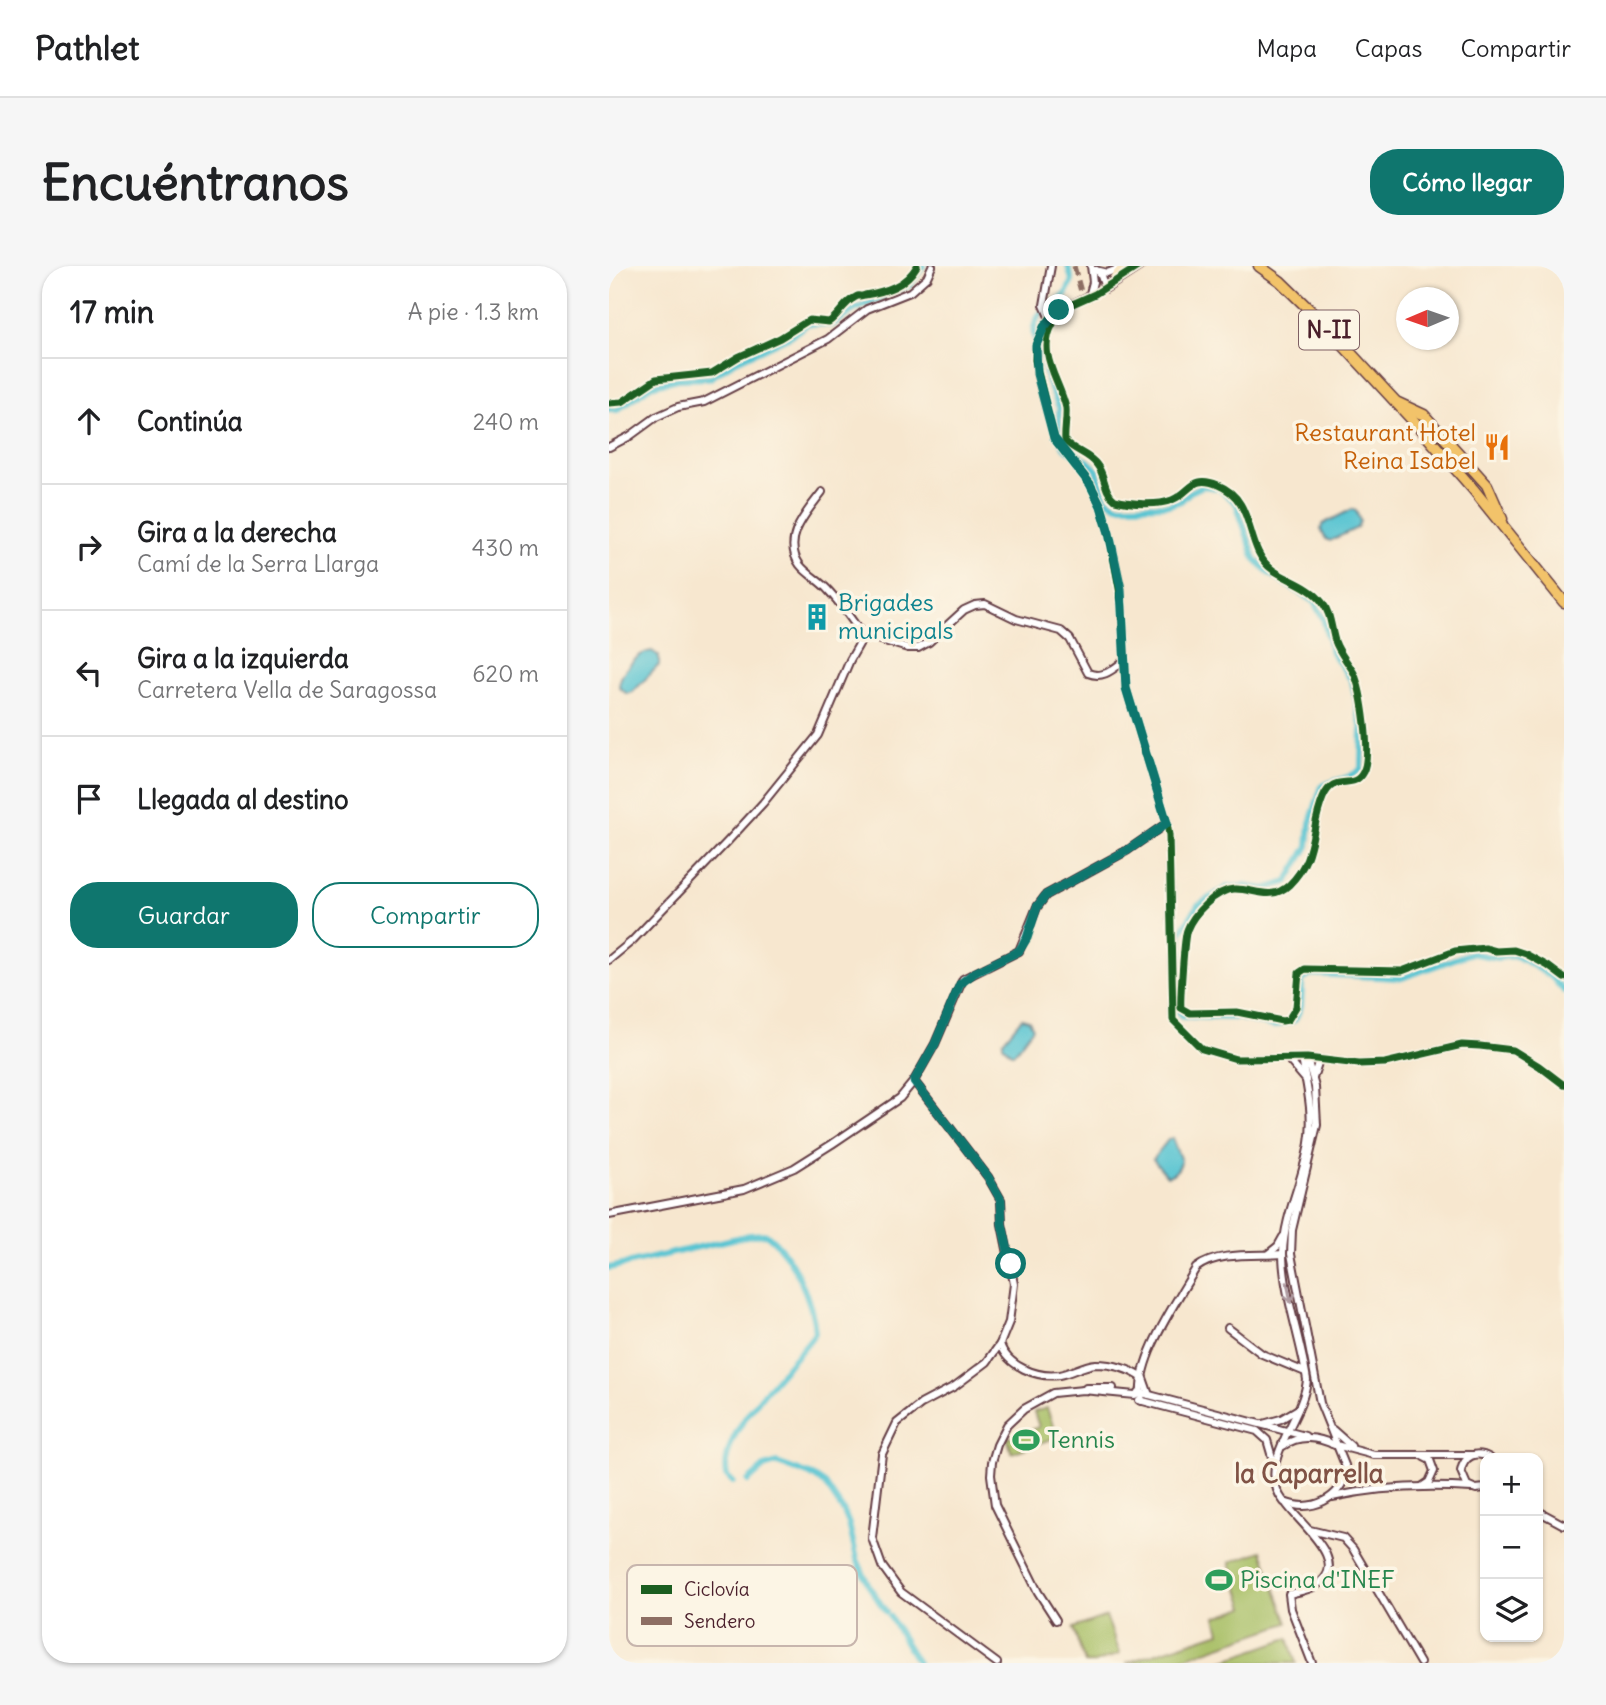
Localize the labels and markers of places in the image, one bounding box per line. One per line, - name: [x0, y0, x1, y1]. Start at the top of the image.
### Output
- place label: Restaurant Hotel Reina Isabel: [1294, 417, 1476, 475]
- restaurant icon: Restaurant Hotel Reina Isabel: [1482, 432, 1512, 462]
- place label: Brigades municipals: [838, 587, 954, 645]
- building icon: Brigades municipals: [802, 602, 832, 632]
- place label: Tennis: [1047, 1424, 1115, 1454]
- sports icon: Tennis: [1011, 1425, 1041, 1455]
- place label: Piscina d'INEF: [1240, 1564, 1395, 1594]
- sports icon: Piscina d'INEF: [1204, 1565, 1234, 1595]

